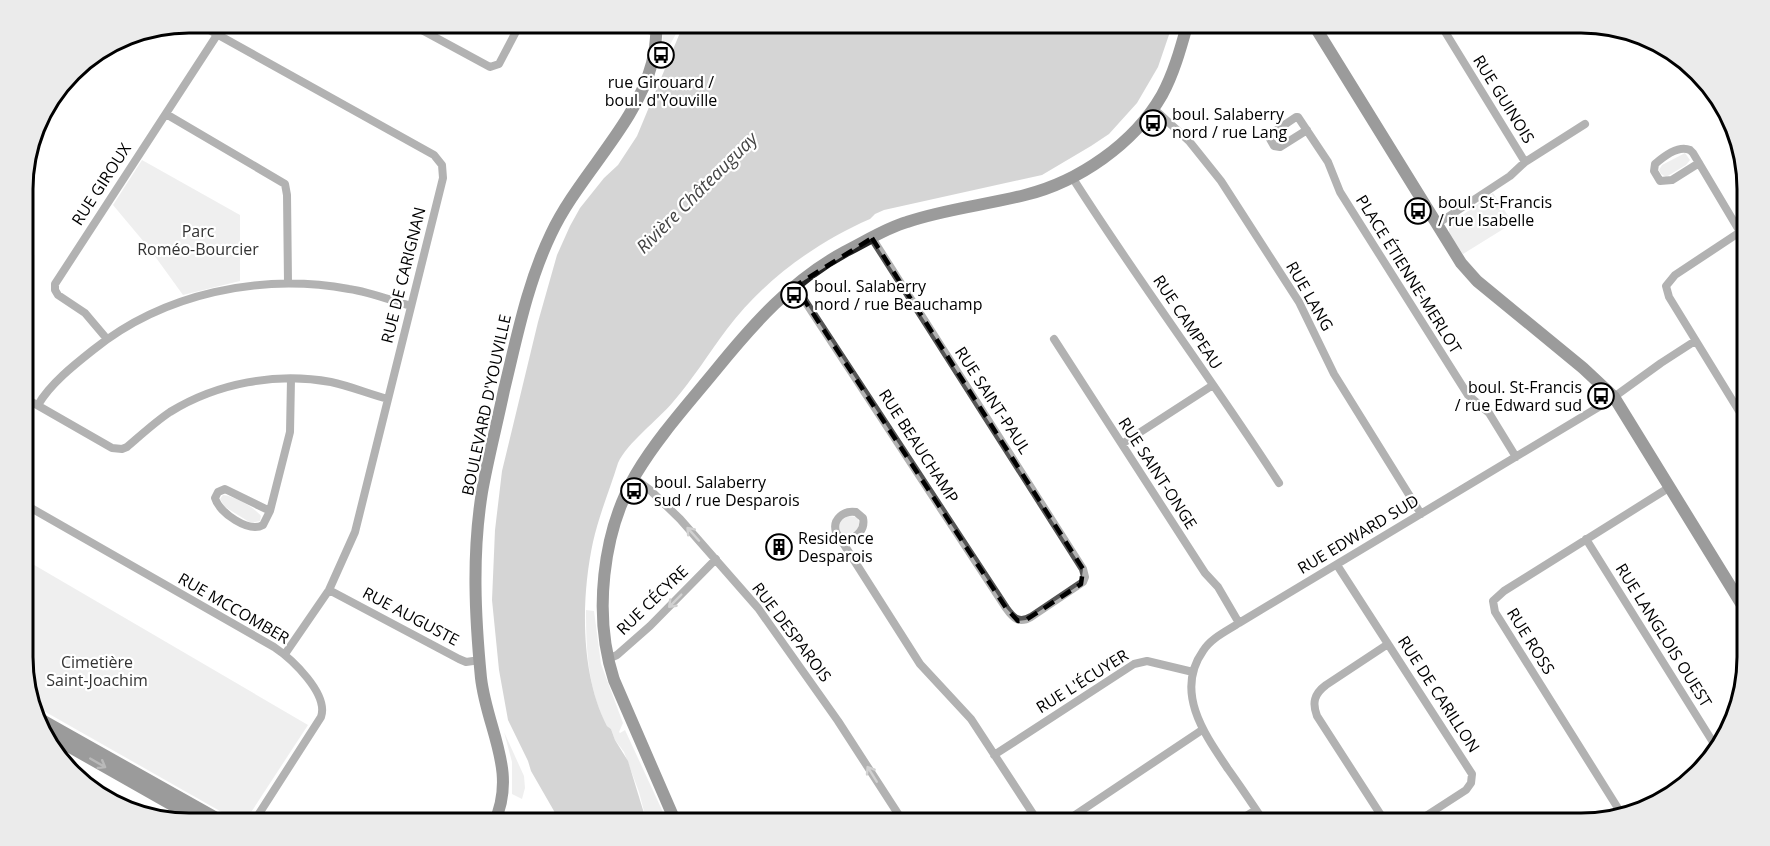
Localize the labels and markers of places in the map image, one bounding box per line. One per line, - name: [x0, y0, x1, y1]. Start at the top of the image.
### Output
- bus stop icon: rue Girouard / boul. d'Youville: [646, 40, 676, 70]
- place label: rue Girouard / boul. d'Youville: [605, 71, 717, 111]
- place label: boul. Salaberry nord / rue Lang: [1172, 103, 1287, 143]
- bus stop icon: boul. Salaberry nord / rue Lang: [1138, 108, 1168, 138]
- place label: boul. St-Francis / rue Isabelle: [1438, 191, 1552, 231]
- bus stop icon: boul. St-Francis / rue Isabelle: [1403, 196, 1433, 226]
- place label: boul. Salaberry nord / rue Beauchamp: [814, 275, 982, 315]
- bus stop icon: boul. Salaberry nord / rue Beauchamp: [779, 280, 809, 310]
- place label: boul. St-Francis / rue Edward sud: [1455, 376, 1582, 416]
- bus stop icon: boul. St-Francis / rue Edward sud: [1586, 381, 1616, 411]
- place label: boul. Salaberry sud / rue Desparois: [654, 471, 800, 511]
- bus stop icon: boul. Salaberry sud / rue Desparois: [619, 476, 649, 506]
- place label: Residence Desparois: [798, 527, 874, 567]
- building icon: Residence Desparois: [764, 532, 794, 562]

